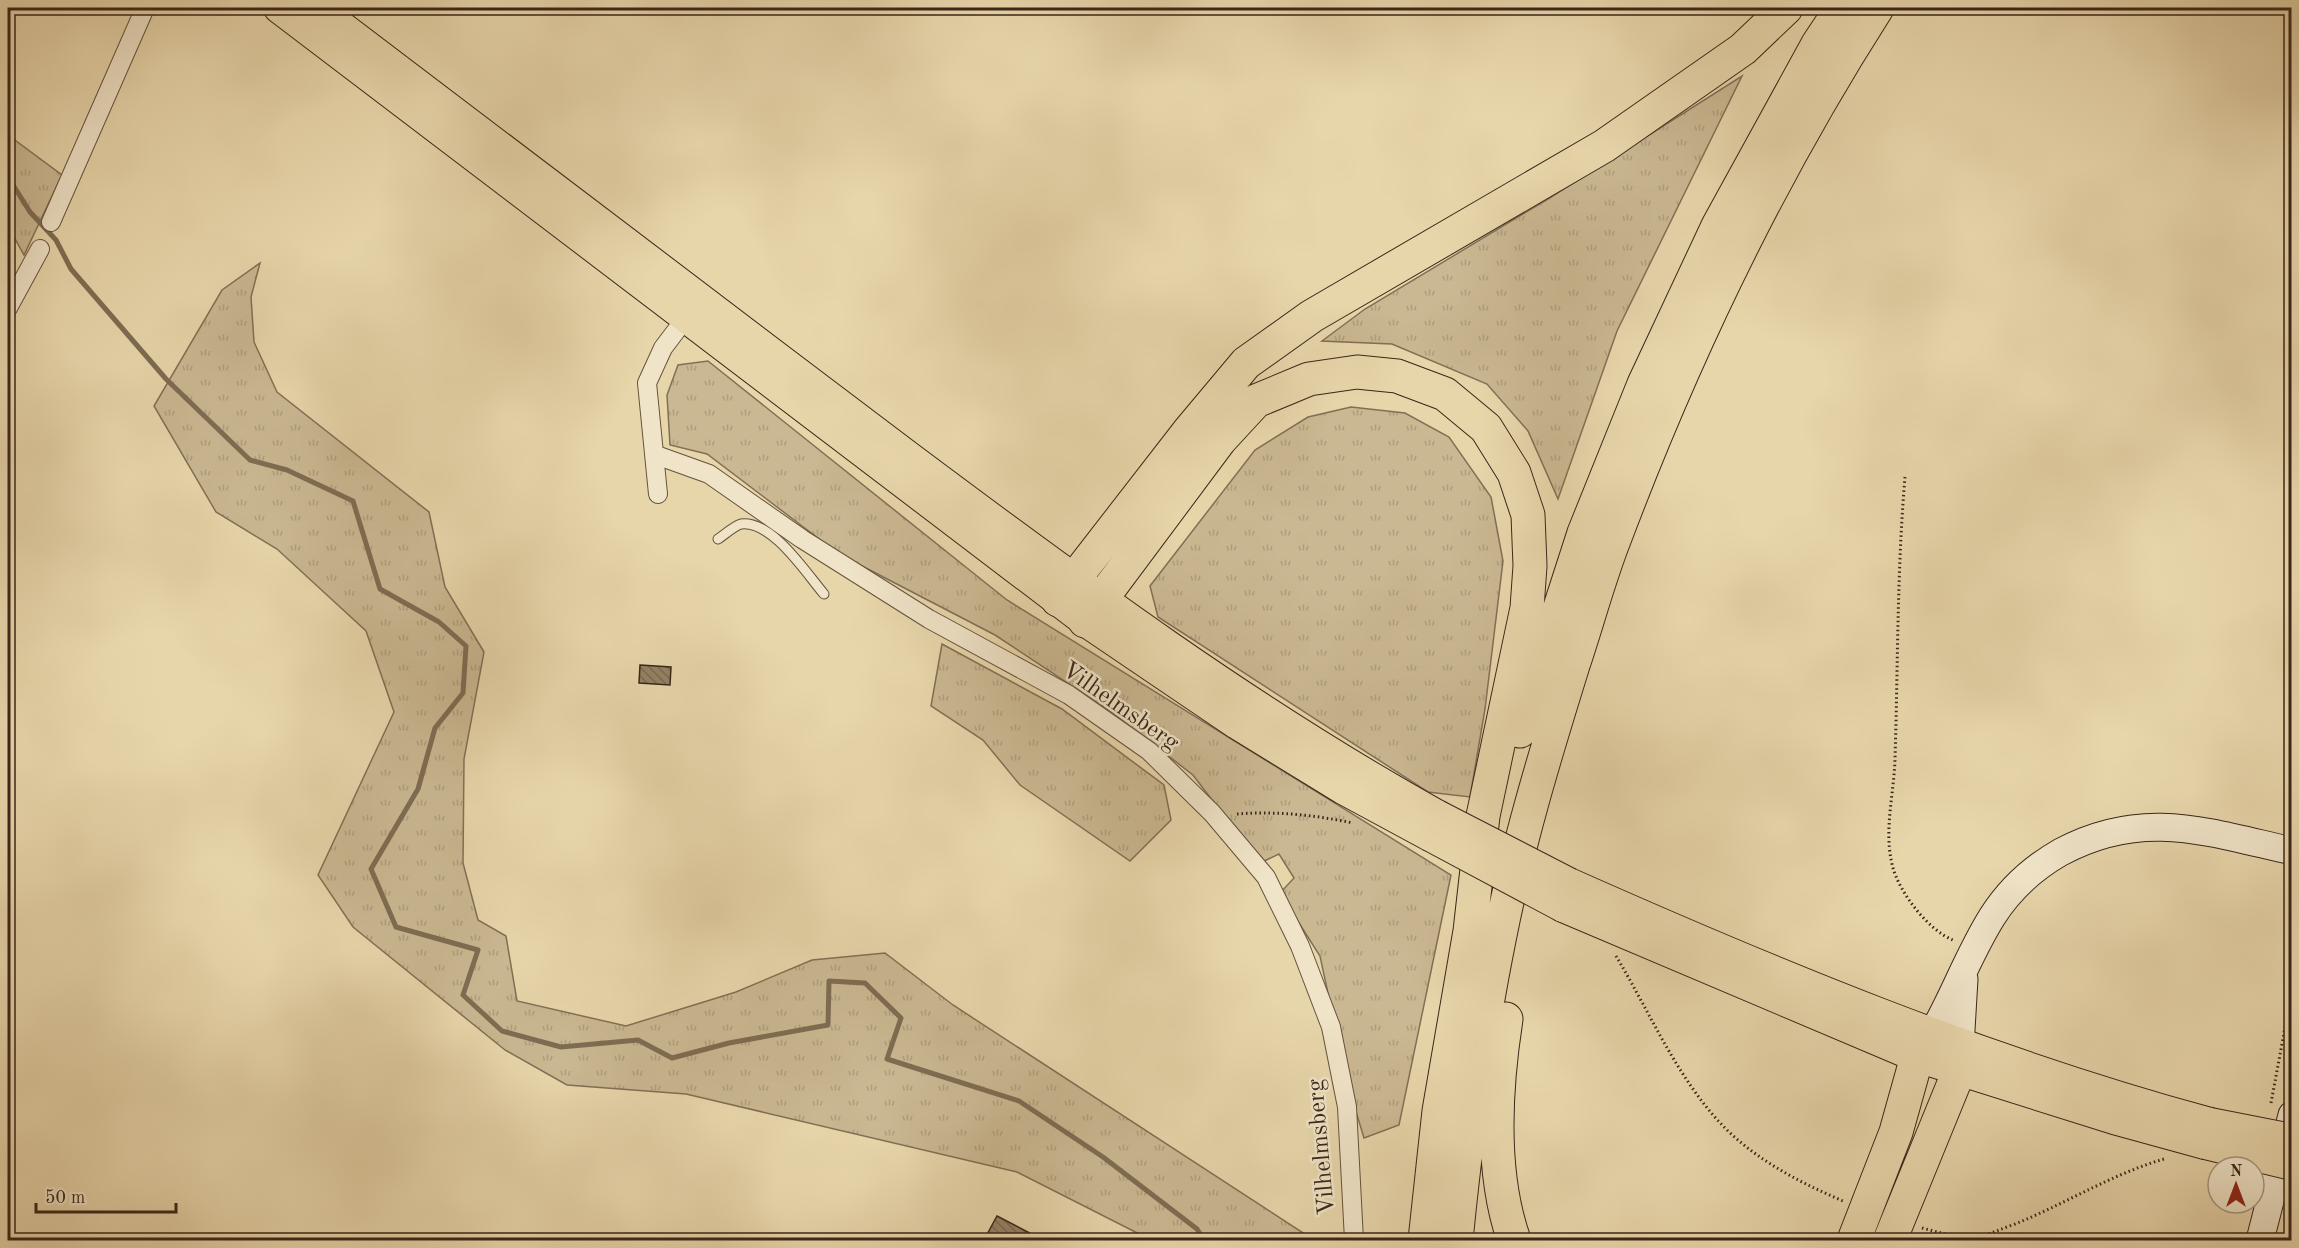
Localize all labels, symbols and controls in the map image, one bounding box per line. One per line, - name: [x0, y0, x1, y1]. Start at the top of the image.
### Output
- street label: Vilhelmsberg: [1057, 658, 1183, 756]
- street label: Vilhelmsberg: [1304, 1078, 1340, 1216]
- north arrow: [2206, 1155, 2266, 1215]
- text: N: [2230, 1164, 2243, 1180]
- scale bar: [36, 1176, 176, 1214]
- text: 50 m: [45, 1189, 85, 1207]

